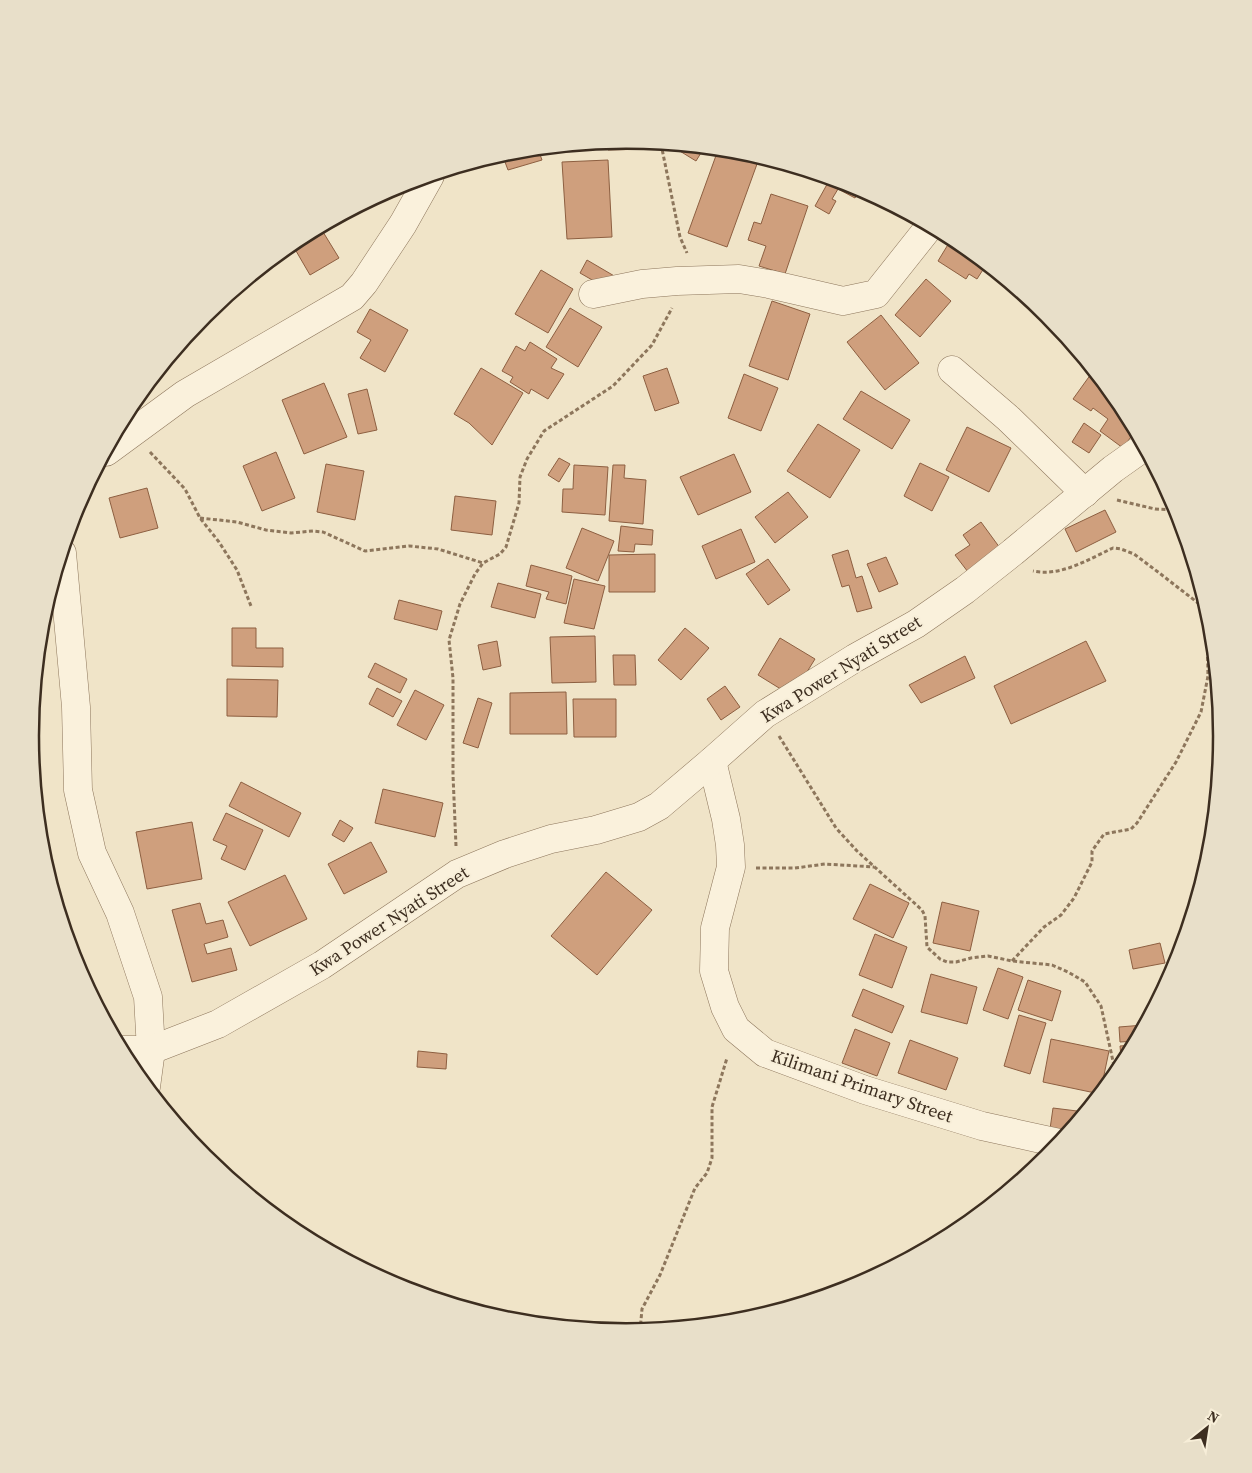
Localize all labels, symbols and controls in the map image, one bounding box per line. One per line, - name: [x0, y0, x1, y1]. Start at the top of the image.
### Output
- street label: Kwa Power Nyati Street: [756, 609, 926, 728]
- street label: Kwa Power Nyati Street: [304, 860, 473, 981]
- street label: Kilimani Primary Street: [768, 1043, 956, 1128]
- north arrow: [1182, 1403, 1232, 1453]
- text: N: [1204, 1406, 1223, 1428]

